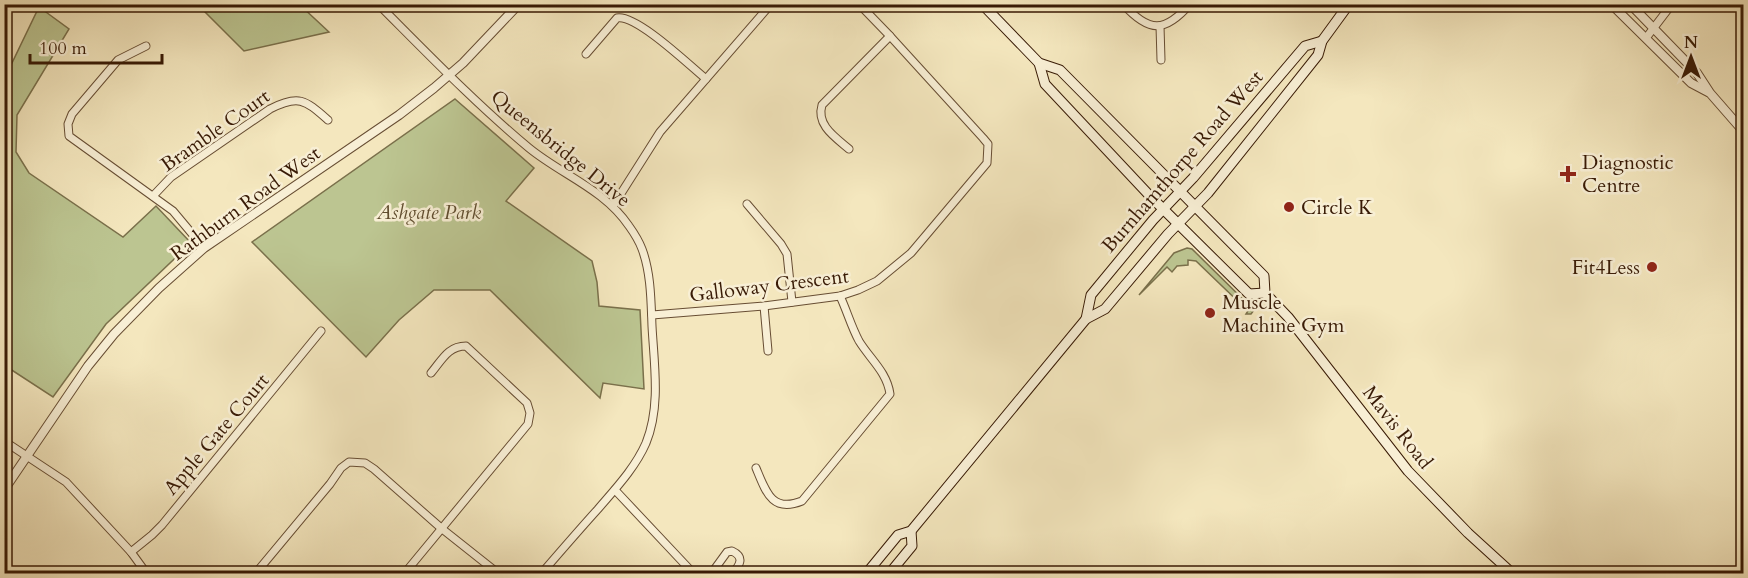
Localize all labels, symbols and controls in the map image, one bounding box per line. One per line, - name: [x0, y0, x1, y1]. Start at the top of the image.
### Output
- scale bar: [30, 27, 162, 65]
- north arrow: [1661, 27, 1721, 87]
- text: N: [1684, 32, 1698, 54]
- text: 100 m: [39, 36, 87, 61]
- street label: Burnhamthorpe Road West: [1096, 64, 1270, 258]
- street label: Bramble Court: [155, 82, 276, 178]
- street label: Queensbridge Drive: [485, 84, 636, 213]
- street label: Rathburn Road West: [165, 139, 326, 267]
- place label: Diagnostic Centre: [1582, 149, 1674, 199]
- marker: Diagnostic Centre: [1559, 165, 1577, 183]
- place label: Circle K: [1301, 194, 1373, 221]
- park label: Ashgate Park: [376, 199, 481, 226]
- marker: Circle K: [1282, 200, 1296, 214]
- place label: Fit4Less: [1572, 254, 1640, 281]
- marker: Fit4Less: [1645, 260, 1659, 274]
- street label: Galloway Crescent: [688, 262, 851, 309]
- place label: Muscle Machine Gym: [1222, 289, 1344, 339]
- marker: Muscle Machine Gym: [1203, 306, 1217, 320]
- street label: Apple Gate Court: [158, 367, 276, 501]
- street label: Mavis Road: [1356, 380, 1439, 475]

